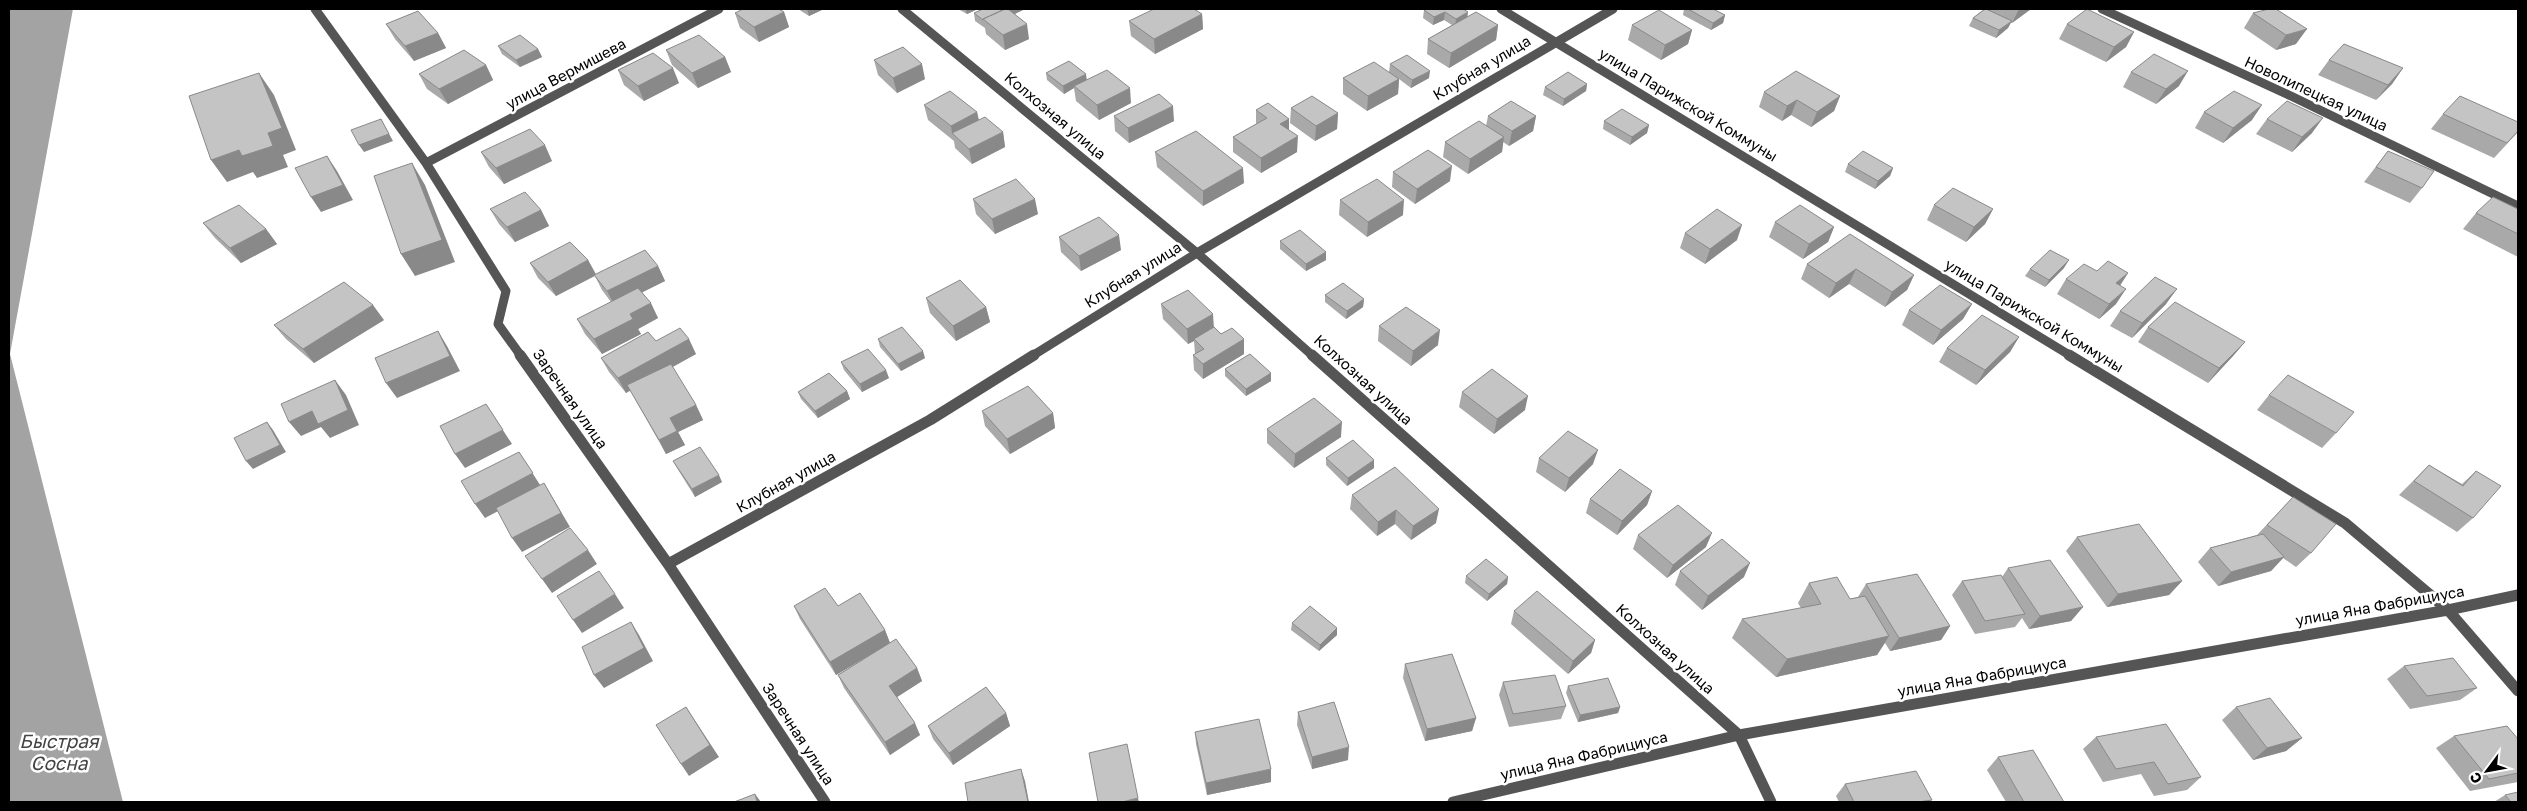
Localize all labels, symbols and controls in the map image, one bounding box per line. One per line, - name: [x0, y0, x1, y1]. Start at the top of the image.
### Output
- street label: Клубная улица: [1429, 31, 1534, 103]
- street label: улица Вермишева: [502, 34, 629, 112]
- street label: улица Парижской Коммуны: [1596, 44, 1781, 165]
- street label: Новолипецкая улица: [2242, 52, 2391, 134]
- street label: Колхозная улица: [1001, 68, 1110, 163]
- street label: Клубная улица: [1081, 237, 1184, 311]
- street label: улица Парижской Коммуны: [1942, 255, 2127, 376]
- street label: Колхозная улица: [1311, 330, 1417, 428]
- street label: Заречная улица: [530, 345, 612, 452]
- street label: Клубная улица: [733, 446, 838, 516]
- street label: улица Яна Фабрициуса: [2294, 581, 2466, 629]
- street label: Колхозная улица: [1613, 599, 1719, 697]
- street label: улица Яна Фабрициуса: [1896, 652, 2068, 700]
- street label: Заречная улица: [759, 679, 839, 788]
- street label: улица Яна Фабрициуса: [1498, 727, 1669, 783]
- water label: Быстрая Сосна: [19, 729, 100, 774]
- north arrow: [2462, 746, 2512, 796]
- text: С: [2466, 769, 2485, 787]

